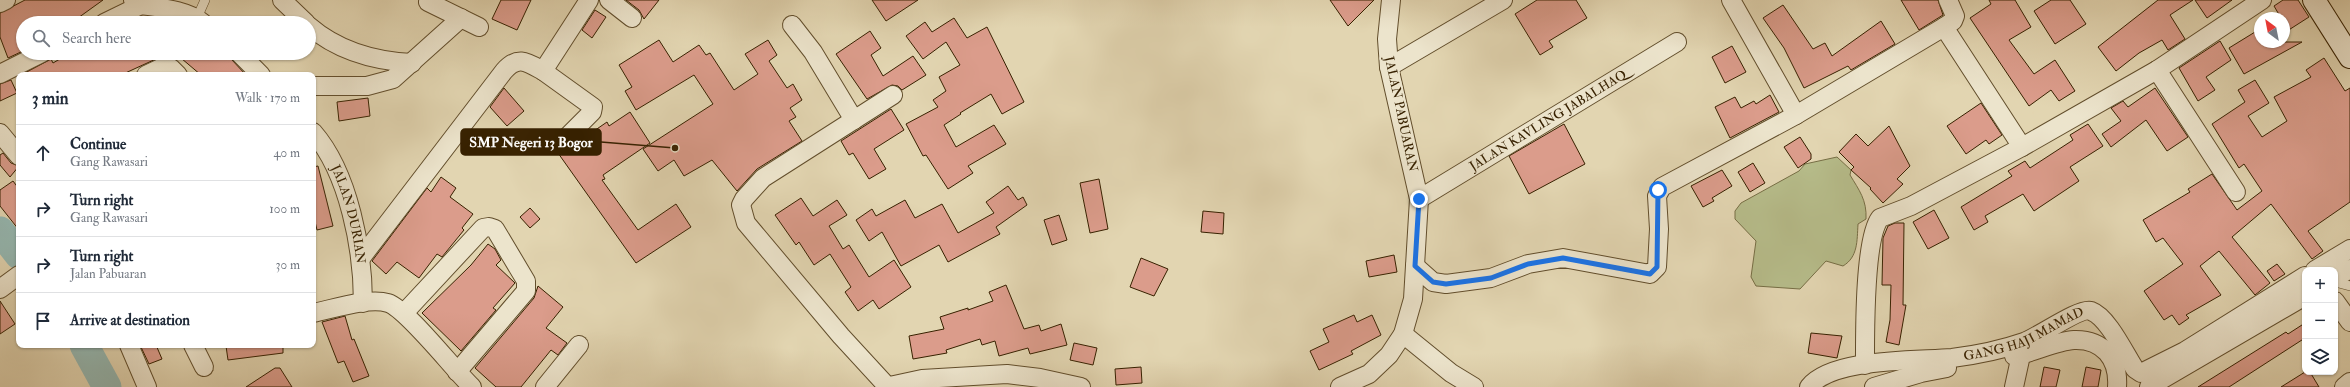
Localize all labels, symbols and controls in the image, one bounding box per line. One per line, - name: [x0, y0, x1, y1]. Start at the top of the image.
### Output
- north arrow: [2254, 12, 2290, 48]
- search box: [16, 16, 316, 60]
- icon: search: [30, 27, 52, 49]
- text: Search here: [62, 29, 131, 48]
- street label: JALAN PABUARAN: [1381, 54, 1421, 174]
- street label: JALAN KAVLING JABALHAQ: [1466, 62, 1636, 175]
- text: 3 min: [32, 88, 69, 109]
- text: Walk · 170 m: [235, 90, 300, 106]
- callout: SMP Negeri 13 Bogor: [461, 129, 601, 155]
- text: SMP Negeri 13 Bogor: [469, 134, 593, 152]
- text: Continue: [70, 135, 126, 154]
- icon: ahead: [32, 142, 54, 164]
- text: 40 m: [274, 145, 300, 161]
- text: Gang Rawasari: [70, 154, 148, 170]
- street label: JALAN DURIAN: [327, 161, 369, 265]
- route start: [1649, 181, 1667, 199]
- route end: [1410, 190, 1428, 208]
- text: Turn right: [70, 191, 133, 210]
- icon: right: [32, 198, 54, 220]
- text: 100 m: [269, 201, 300, 217]
- text: Gang Rawasari: [70, 210, 148, 226]
- text: Turn right: [70, 247, 133, 266]
- icon: right: [32, 254, 54, 276]
- text: 30 m: [276, 257, 300, 273]
- text: Jalan Pabuaran: [70, 266, 146, 282]
- map controls: [2302, 267, 2338, 375]
- button: +: [2302, 267, 2338, 303]
- button: −: [2302, 303, 2338, 339]
- street label: GANG HAJI MAMAD: [1962, 304, 2086, 364]
- icon: arrive: [32, 310, 54, 332]
- text: Arrive at destination: [70, 311, 190, 330]
- button: layers: [2302, 339, 2338, 375]

